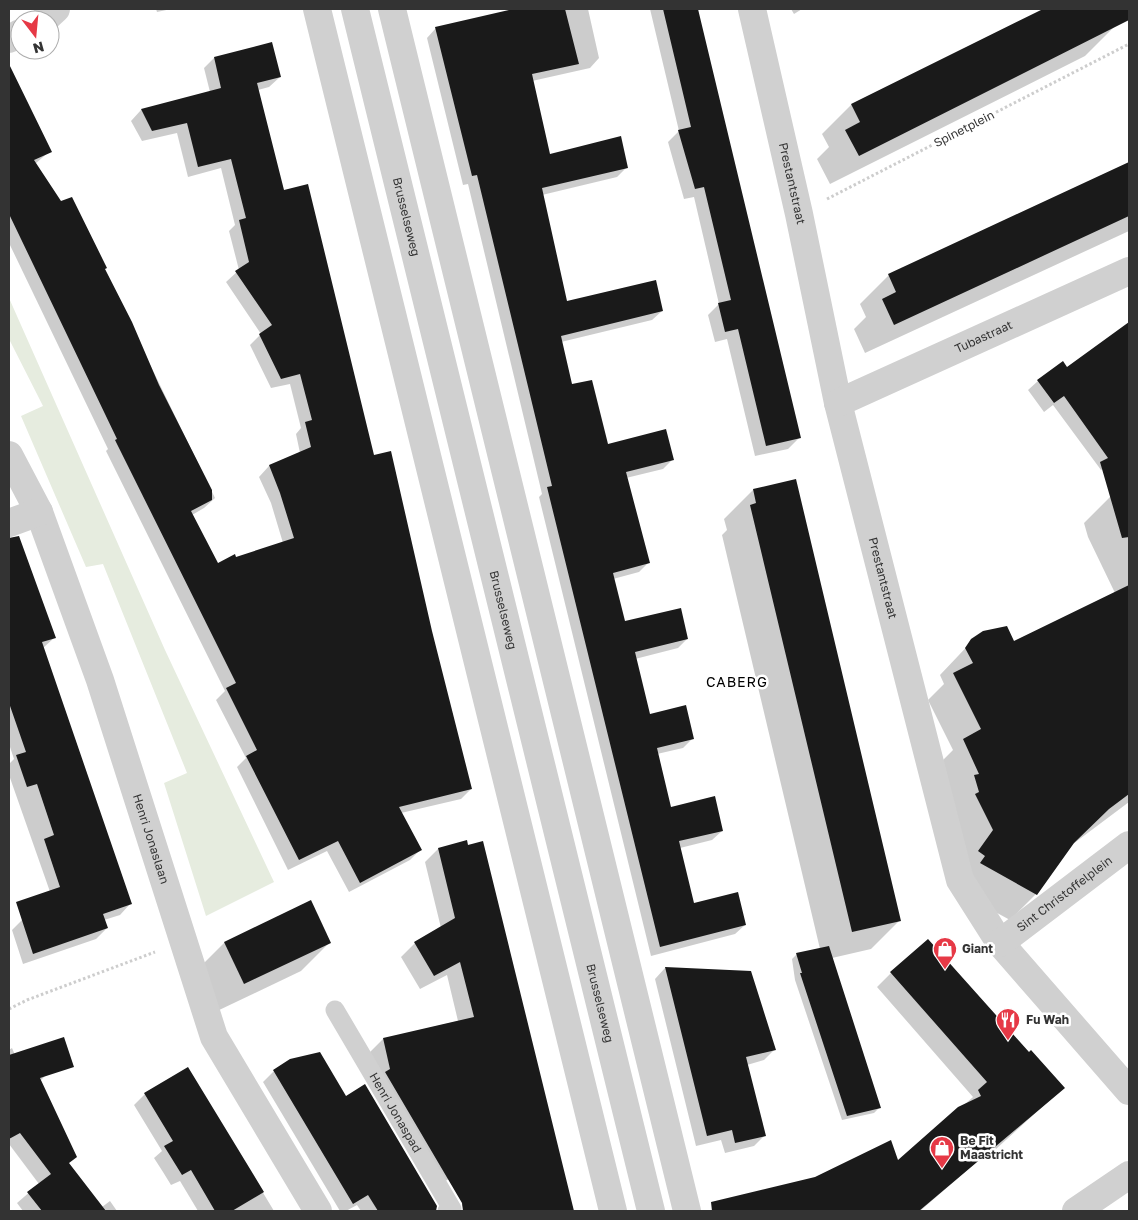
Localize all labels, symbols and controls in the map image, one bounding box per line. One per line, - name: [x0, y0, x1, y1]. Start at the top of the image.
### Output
- north arrow: [10, 10, 60, 60]
- text: N: [31, 38, 46, 58]
- street label: Spinetplein: [931, 107, 997, 150]
- street label: Prestantstraat: [776, 141, 809, 226]
- street label: Brusselseweg: [390, 176, 424, 258]
- street label: Tubastraat: [952, 317, 1015, 356]
- street label: Prestantstraat: [866, 536, 901, 620]
- street label: Brusselseweg: [487, 569, 520, 651]
- district label: CABERG: [706, 673, 768, 690]
- street label: Henri Jonaslaan: [130, 792, 173, 886]
- street label: Sint Christoffelplein: [1013, 853, 1115, 935]
- shop icon: Giant: [932, 936, 958, 970]
- place label: Giant: [962, 941, 993, 956]
- street label: Brusselseweg: [583, 962, 617, 1044]
- restaurant icon: Fu Wah: [995, 1007, 1021, 1041]
- place label: Fu Wah: [1026, 1012, 1069, 1027]
- street label: Henri Jonaspad: [366, 1070, 425, 1155]
- place label: Be Fit Maastricht: [960, 1133, 1023, 1162]
- shop icon: Be Fit Maastricht: [929, 1135, 955, 1169]

